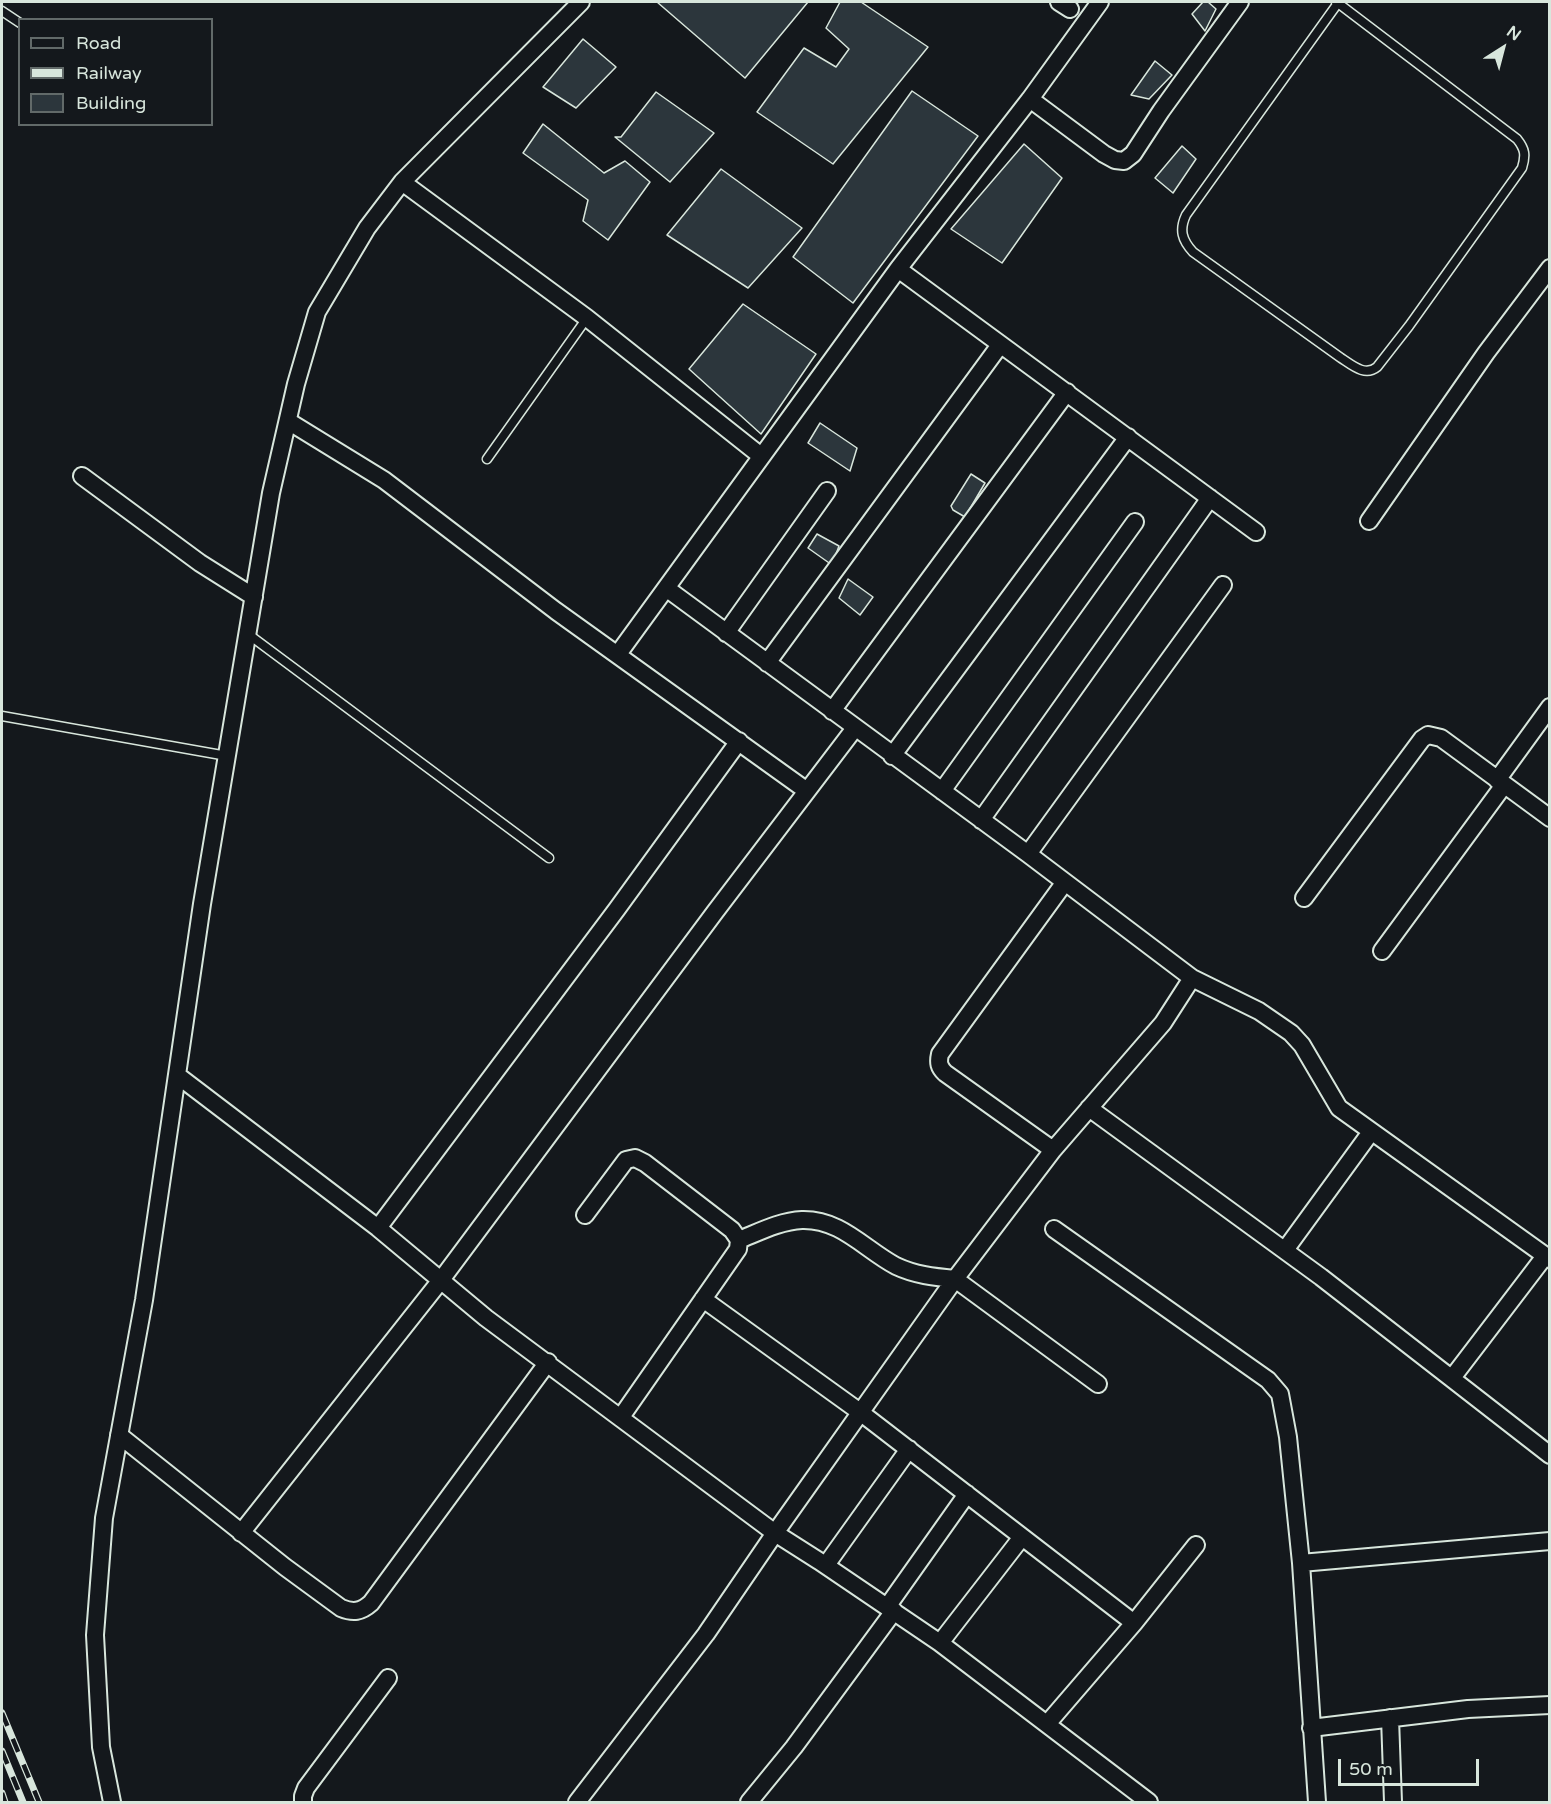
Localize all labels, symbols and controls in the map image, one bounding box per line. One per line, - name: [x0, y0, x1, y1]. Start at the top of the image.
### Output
- legend: [18, 18, 213, 126]
- north arrow: [1473, 18, 1533, 78]
- text: N: [1502, 22, 1525, 45]
- text: Road: [76, 32, 121, 54]
- text: Railway: [76, 62, 142, 84]
- text: Building: [76, 92, 146, 114]
- scale bar: [1341, 1747, 1482, 1785]
- text: 50 m: [1349, 1758, 1393, 1780]

